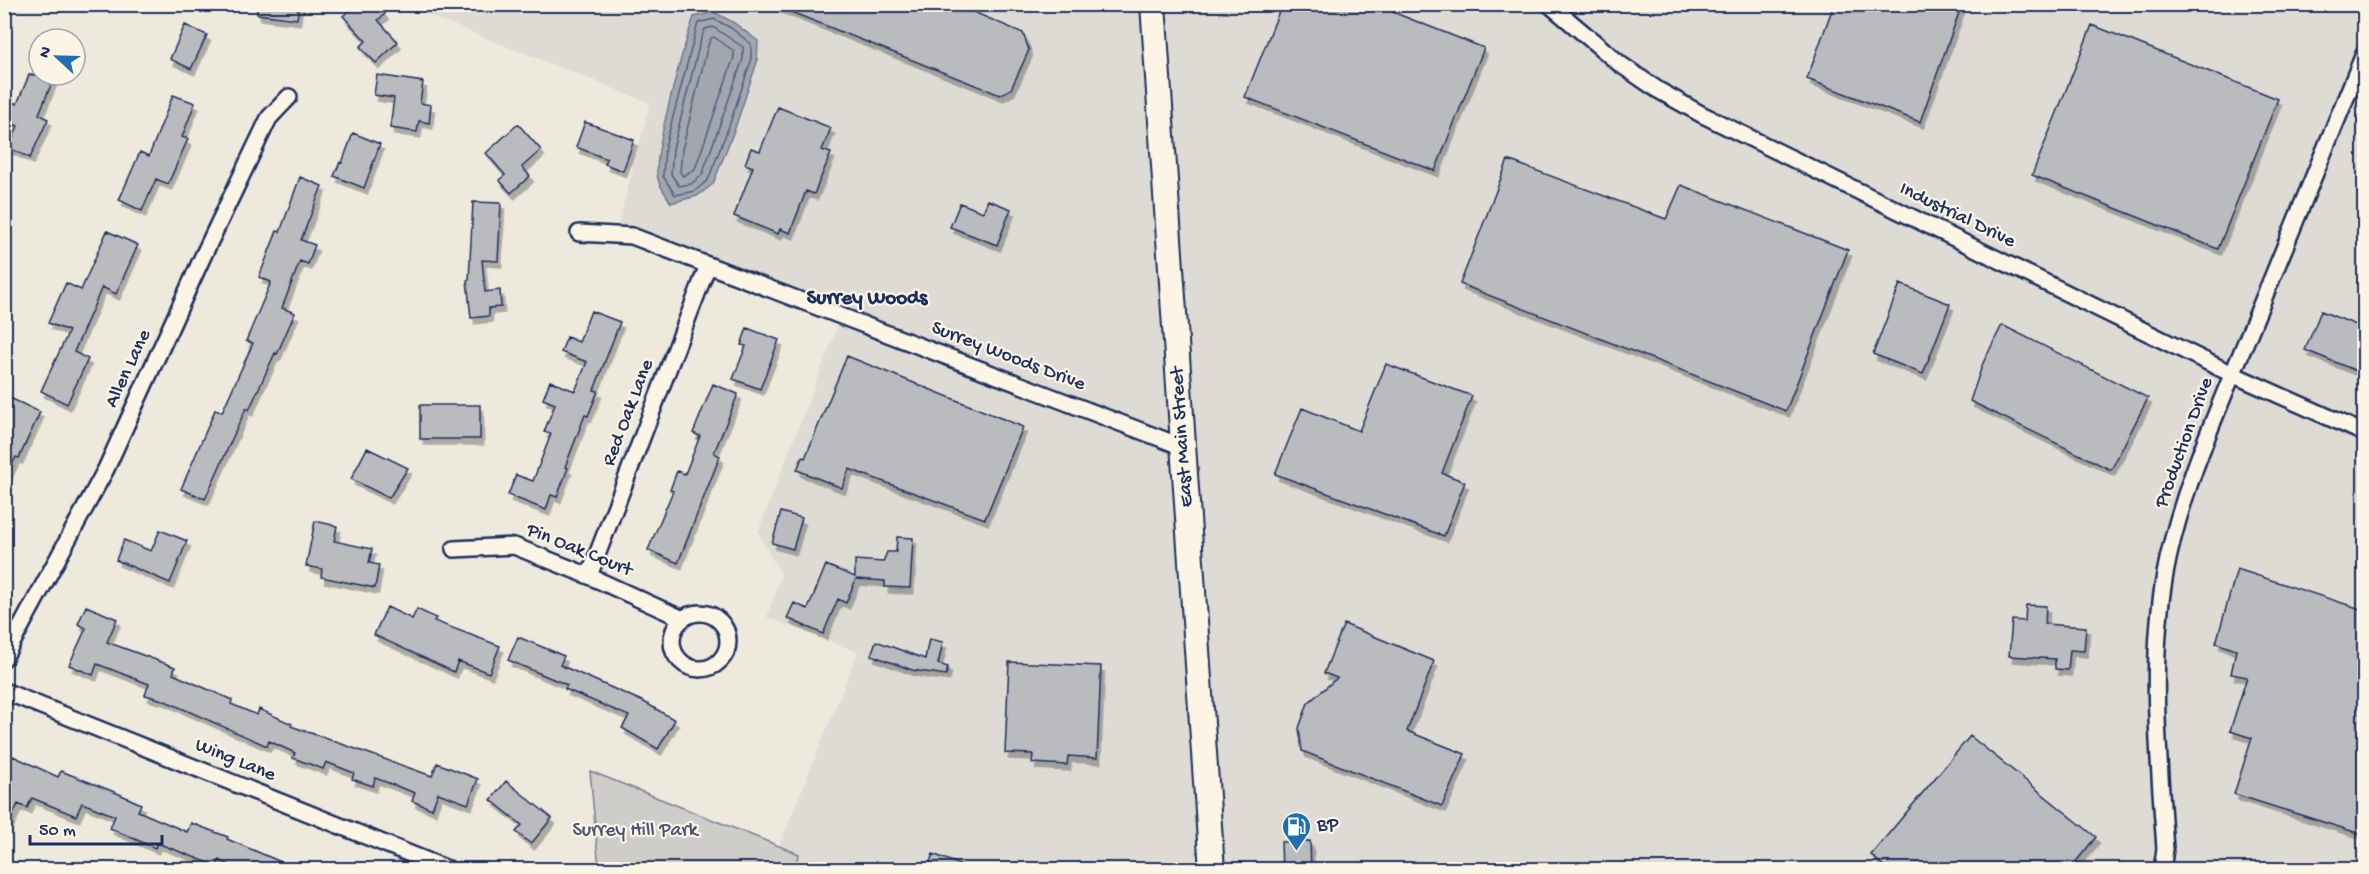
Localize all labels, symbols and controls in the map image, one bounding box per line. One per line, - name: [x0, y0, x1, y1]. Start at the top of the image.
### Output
- north arrow: [27, 27, 87, 87]
- text: N: [36, 44, 57, 61]
- street label: Industrial Drive: [1895, 178, 2019, 254]
- district label: Surrey Woods: [807, 287, 928, 312]
- street label: Surrey Woods Drive: [928, 317, 1089, 397]
- street label: Allen Lane: [101, 326, 157, 412]
- street label: Red Oak Lane: [598, 356, 660, 470]
- street label: East Main Street: [1166, 364, 1199, 508]
- street label: Production Drive: [2150, 374, 2219, 512]
- street label: Pin Oak Court: [522, 519, 637, 583]
- street label: Wing Lane: [191, 734, 279, 788]
- scale bar: [30, 808, 162, 846]
- fuel station icon: BP: [1280, 810, 1312, 852]
- place label: BP: [1316, 815, 1339, 838]
- park label: Surrey Hill Park: [572, 820, 700, 843]
- text: 50 m: [39, 821, 76, 842]

